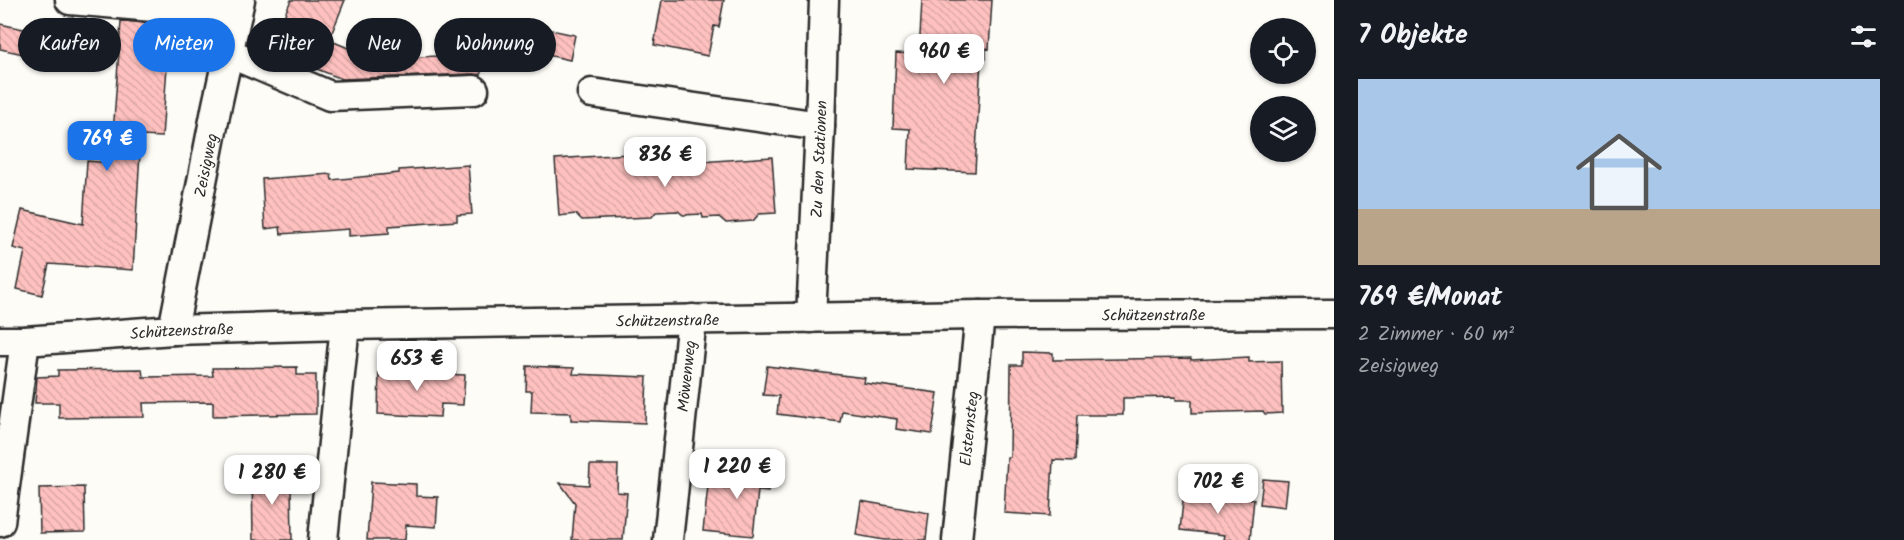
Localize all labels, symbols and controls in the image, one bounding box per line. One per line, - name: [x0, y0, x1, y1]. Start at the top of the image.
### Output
- text: 7 Objekte: [1358, 15, 1468, 57]
- chip: Kaufen: [18, 18, 121, 72]
- chip: Mieten: [133, 18, 235, 72]
- chip: Filter: [247, 18, 334, 72]
- chip: Neu: [346, 18, 422, 72]
- chip: Wohnung: [434, 18, 556, 72]
- map controls: [1250, 18, 1316, 162]
- button: locate: [1250, 18, 1316, 84]
- icon: filters: [1847, 20, 1880, 53]
- pin: 960 €: [902, 34, 986, 85]
- text: 960 €: [918, 37, 970, 69]
- button: layers: [1250, 96, 1316, 162]
- street label: Zu den Stationen: [805, 100, 835, 219]
- icon: home: [1565, 118, 1673, 226]
- pin: 769 €: [65, 121, 149, 172]
- text: 769 €: [82, 124, 132, 156]
- street label: Zeisigweg: [188, 131, 225, 200]
- pin: 836 €: [623, 137, 707, 188]
- text: 836 €: [638, 140, 692, 172]
- text: 769 €/Monat: [1358, 277, 1502, 319]
- street label: Schützenstraße: [1102, 303, 1205, 329]
- street label: Schützenstraße: [616, 308, 719, 335]
- street label: Schützenstraße: [129, 317, 234, 347]
- text: 2 Zimmer · 60 m²: [1358, 319, 1514, 351]
- street label: Möwenweg: [671, 339, 704, 413]
- pin: 653 €: [375, 341, 459, 392]
- text: 653 €: [391, 344, 443, 376]
- text: Zeisigweg: [1358, 351, 1439, 383]
- street label: Elsternsteg: [954, 390, 986, 467]
- pin: 1 220 €: [682, 449, 792, 500]
- text: 1 220 €: [703, 452, 771, 484]
- pin: 1 280 €: [217, 455, 327, 506]
- text: 1 280 €: [238, 458, 306, 490]
- pin: 702 €: [1176, 464, 1260, 515]
- text: 702 €: [1192, 467, 1244, 499]

